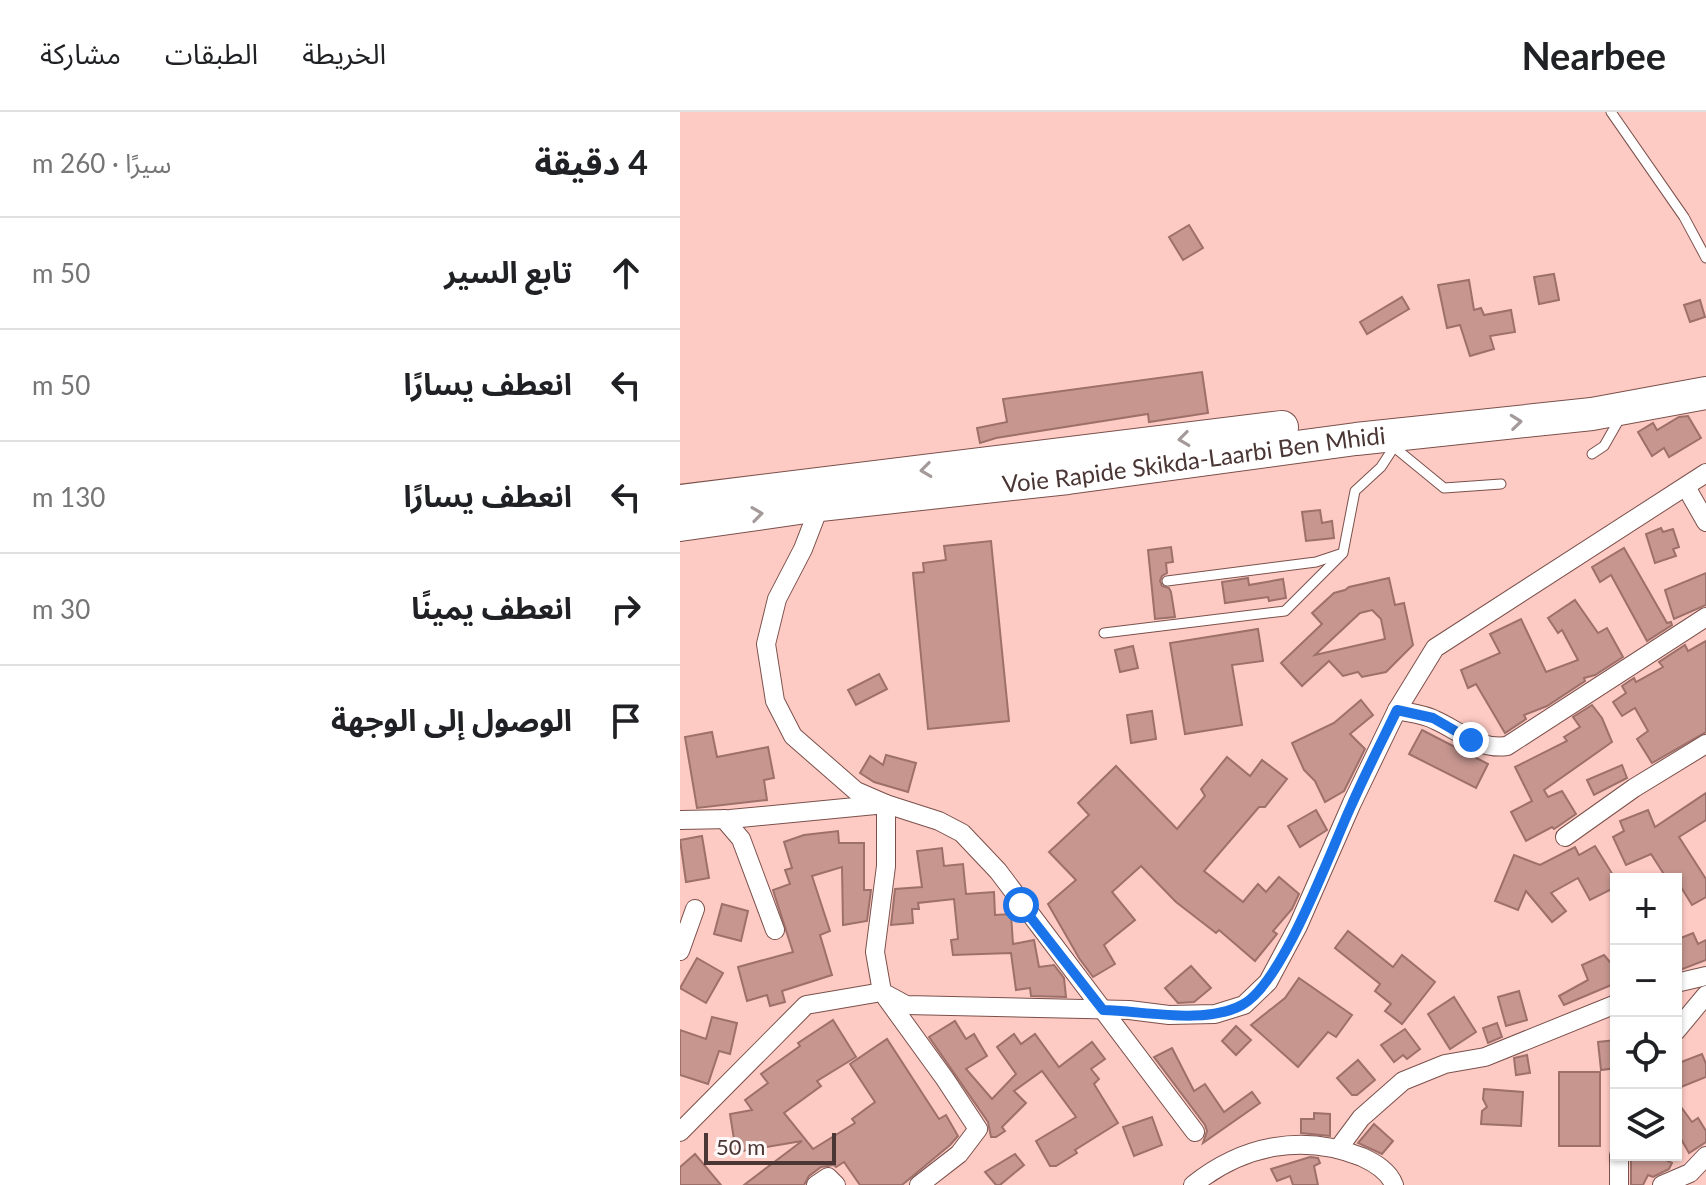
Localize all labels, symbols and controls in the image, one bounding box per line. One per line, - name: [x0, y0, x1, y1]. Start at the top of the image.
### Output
- text: Nearbee: [1521, 32, 1666, 78]
- text: مشاركة: [40, 36, 121, 70]
- text: الطبقات: [165, 36, 258, 70]
- text: الخريطة: [302, 36, 386, 70]
- text: 4 دقيقة: [534, 141, 648, 182]
- text: سيرًا · 260 m: [32, 147, 171, 179]
- icon: ahead: [604, 251, 648, 295]
- text: تابع السير: [444, 253, 572, 289]
- text: 50 m: [32, 257, 90, 289]
- icon: left: [604, 363, 648, 407]
- text: انعطف يسارًا: [404, 365, 572, 401]
- text: 50 m: [32, 369, 90, 401]
- one-way arrow: [1509, 414, 1522, 431]
- street label: Voie Rapide Skikda-Laarbi Ben Mhidi: [1001, 420, 1387, 498]
- one-way arrow: [1177, 430, 1190, 447]
- one-way arrow: [919, 462, 932, 479]
- icon: left: [604, 475, 648, 519]
- text: انعطف يسارًا: [404, 477, 572, 513]
- text: 130 m: [32, 481, 105, 513]
- one-way arrow: [750, 506, 764, 523]
- icon: right: [604, 587, 648, 631]
- text: انعطف يمينًا: [411, 589, 572, 625]
- text: 30 m: [32, 593, 90, 625]
- icon: arrive: [604, 699, 648, 743]
- text: الوصول إلى الوجهة: [331, 701, 572, 737]
- route end: [1453, 722, 1489, 758]
- map controls: [1610, 873, 1682, 1161]
- button: +: [1610, 873, 1682, 945]
- route start: [1003, 887, 1039, 923]
- button: −: [1610, 945, 1682, 1017]
- button: locate: [1610, 1017, 1682, 1089]
- button: layers: [1610, 1089, 1682, 1161]
- scale bar: [704, 1129, 836, 1165]
- text: 50 m: [716, 1133, 765, 1160]

